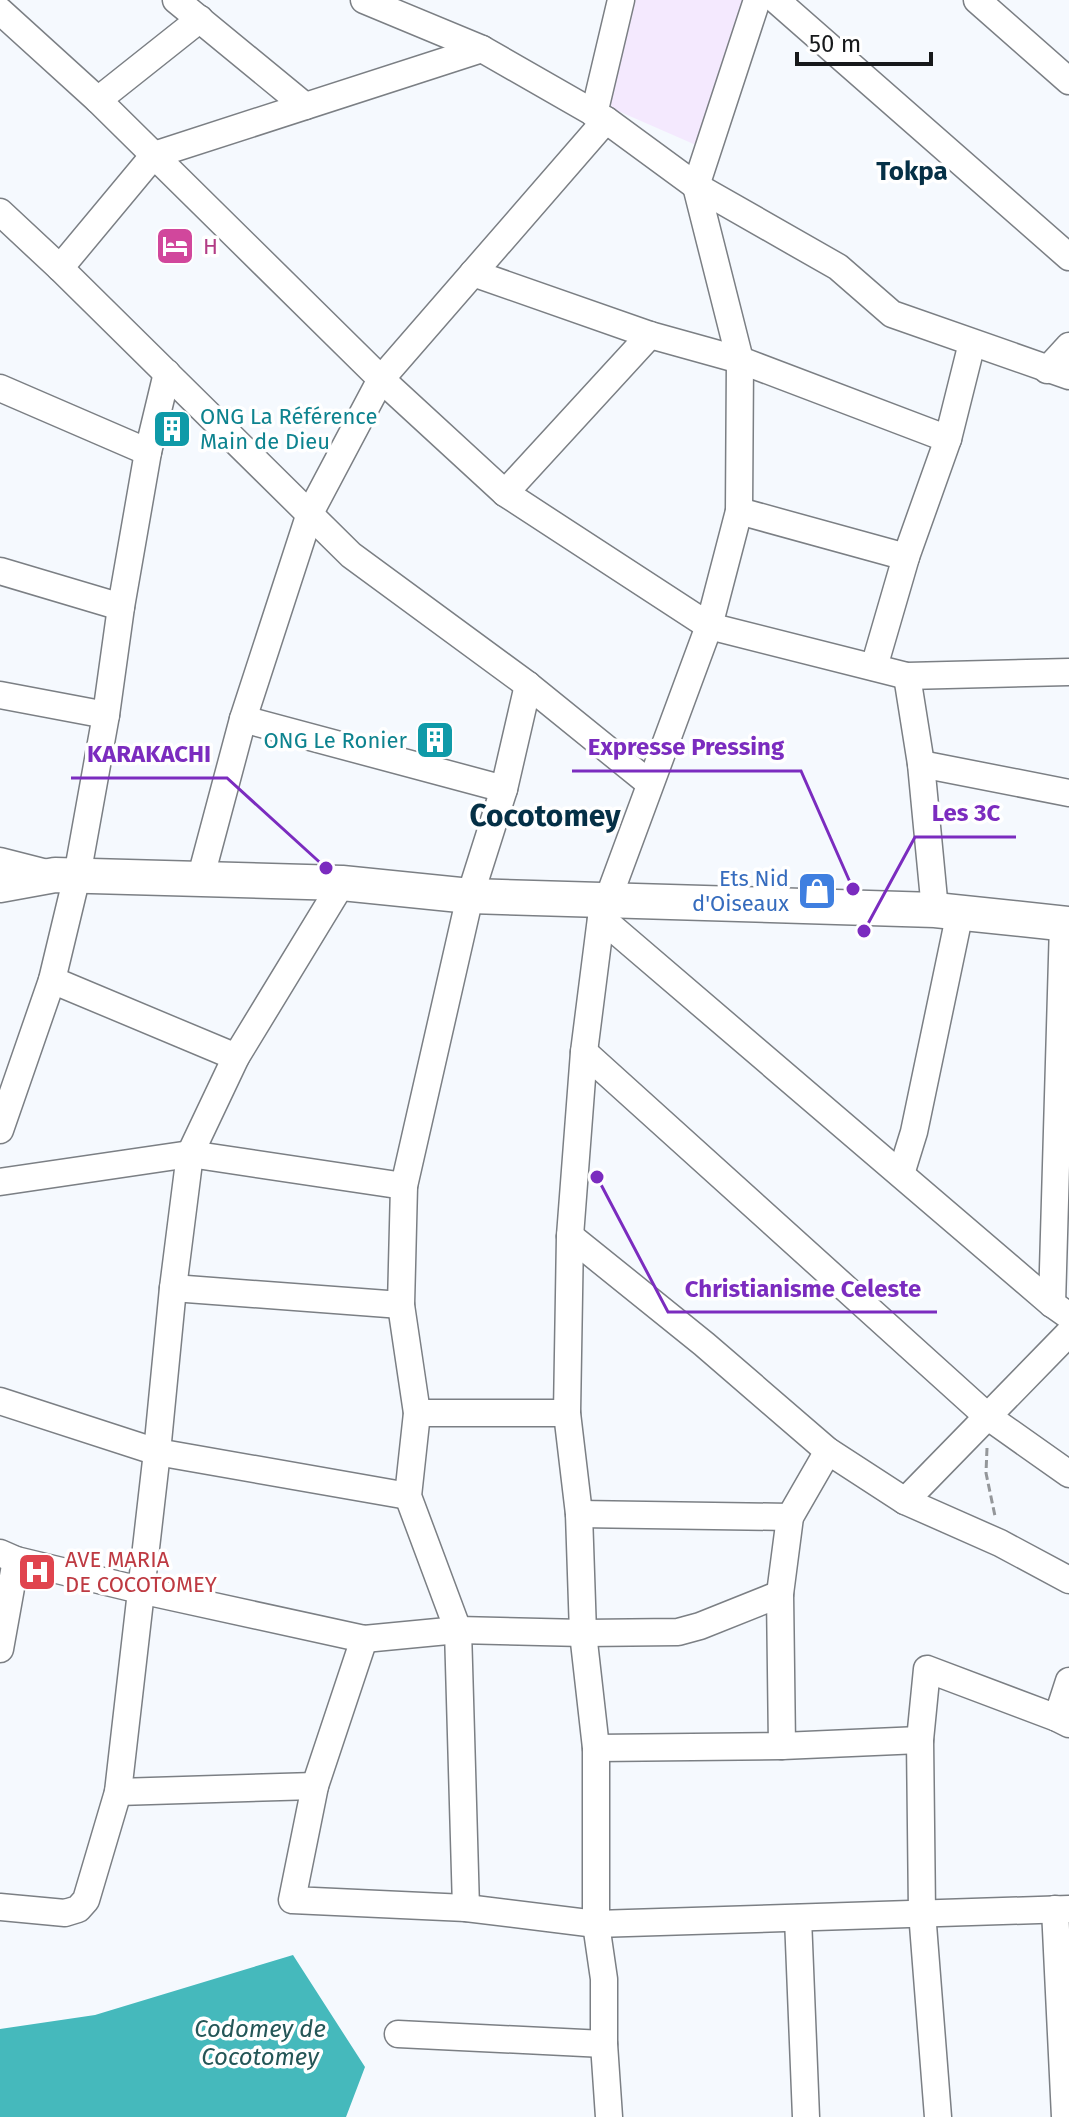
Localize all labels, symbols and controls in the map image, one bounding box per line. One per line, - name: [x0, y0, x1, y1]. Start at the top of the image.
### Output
- scale bar: [797, 16, 931, 66]
- text: 50 m: [809, 30, 861, 58]
- district label: Tokpa: [876, 156, 948, 187]
- hotel icon: H: [154, 225, 196, 267]
- place label: H: [203, 233, 218, 260]
- place label: ONG La Référence Main de Dieu: [200, 403, 377, 455]
- building icon: ONG La Référence Main de Dieu: [151, 408, 193, 450]
- building icon: ONG Le Ronier: [414, 719, 456, 761]
- callout: Expresse Pressing: [572, 723, 801, 771]
- place label: ONG Le Ronier: [263, 727, 407, 754]
- callout: KARAKACHI: [71, 730, 227, 778]
- text: Expresse Pressing: [588, 733, 785, 761]
- text: KARAKACHI: [87, 740, 211, 768]
- callout: Les 3C: [915, 789, 1016, 837]
- district label: Cocotomey: [469, 798, 621, 834]
- text: Les 3C: [932, 799, 1000, 827]
- place label: Ets Nid d'Oiseaux: [692, 865, 789, 917]
- shop icon: Ets Nid d'Oiseaux: [796, 870, 838, 912]
- callout: Christianisme Celeste: [668, 1264, 937, 1312]
- text: Christianisme Celeste: [685, 1275, 921, 1303]
- place label: AVE MARIA DE COCOTOMEY: [65, 1546, 217, 1598]
- hospital icon: AVE MARIA DE COCOTOMEY: [16, 1551, 58, 1593]
- water label: Codomey de Cocotomey: [194, 2015, 326, 2071]

